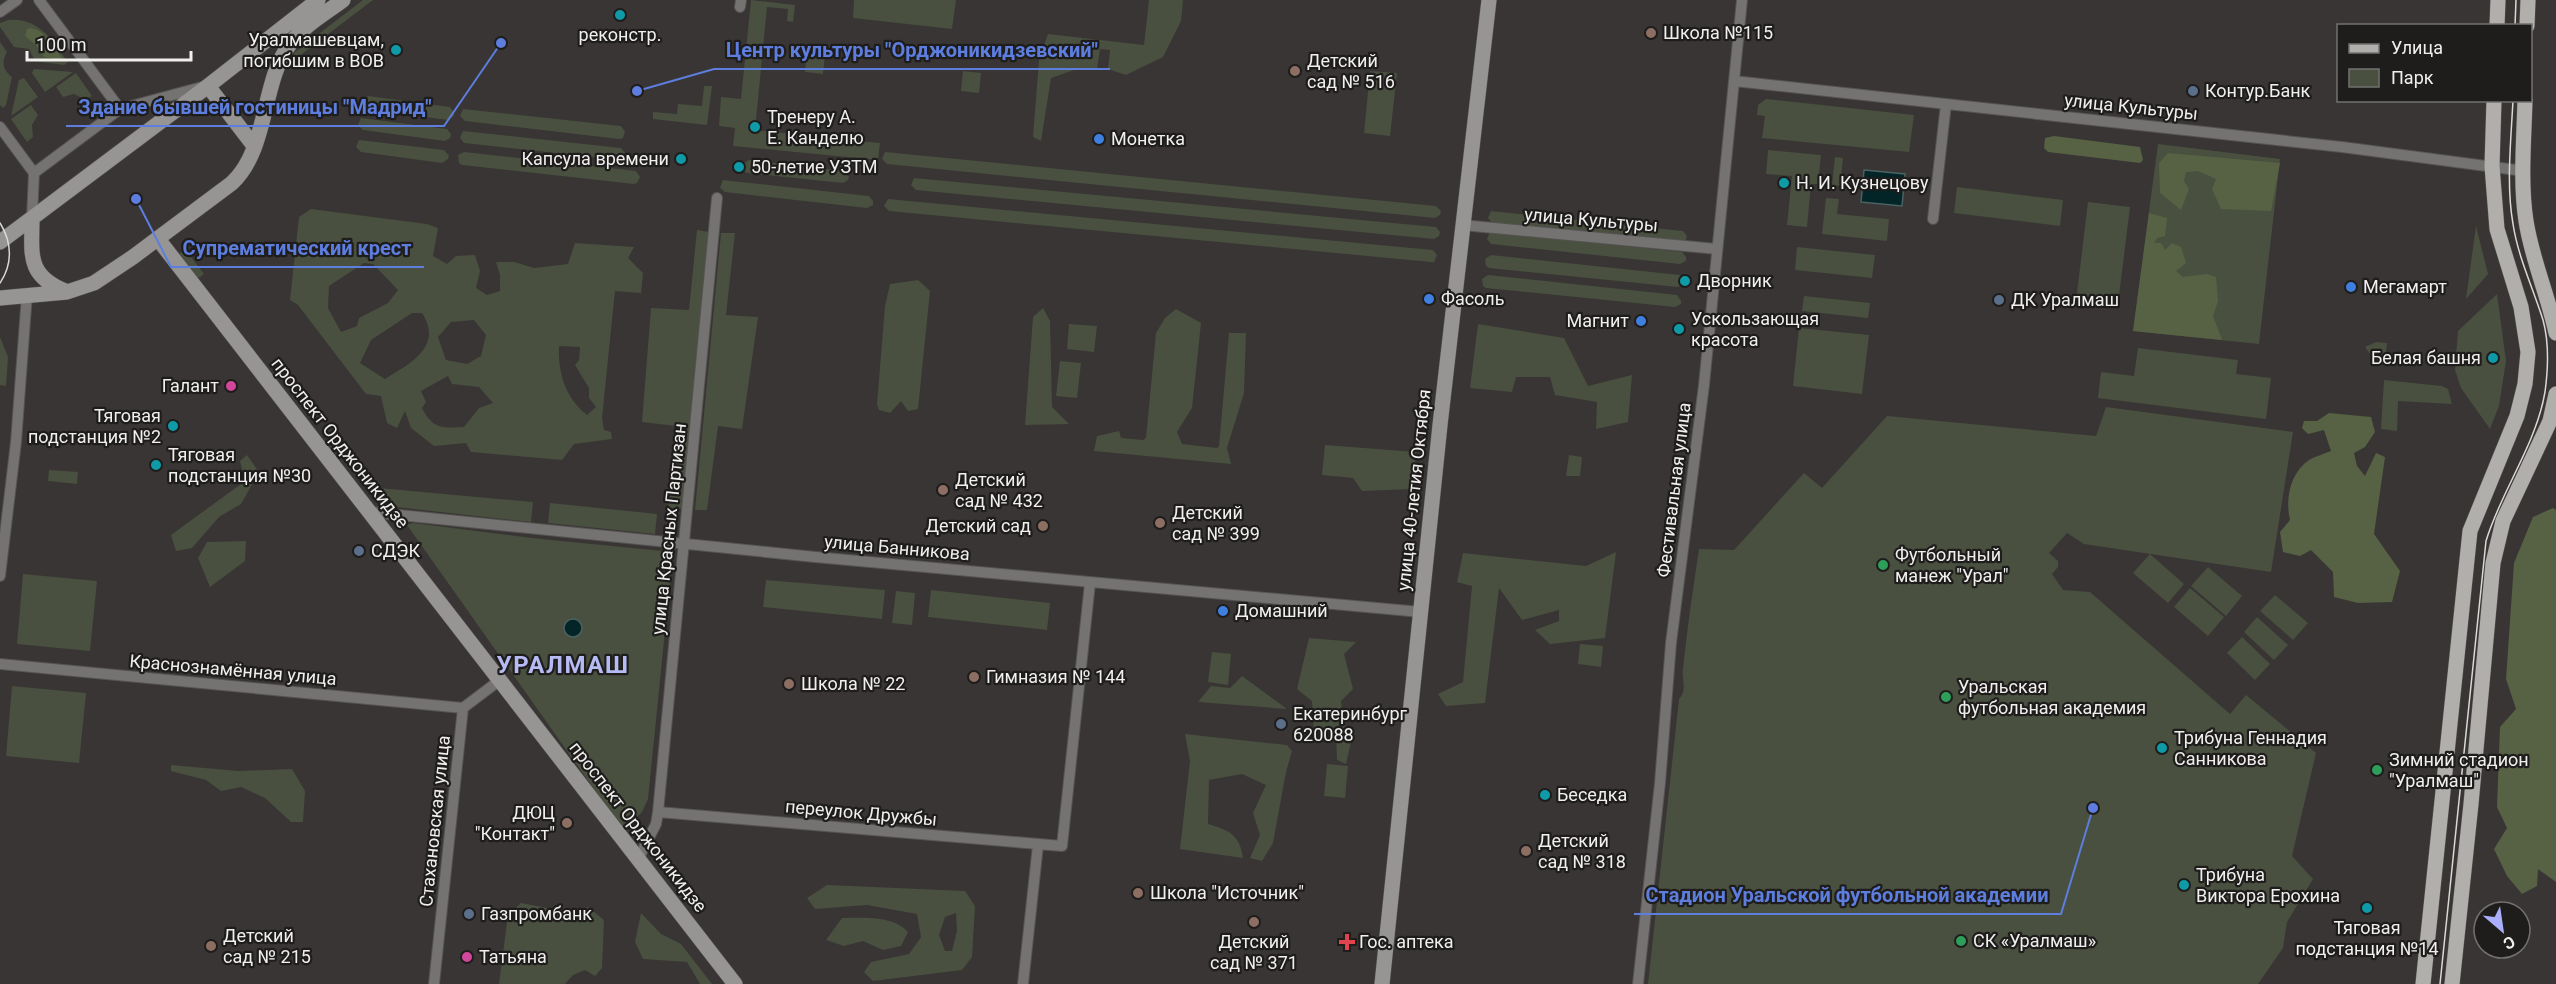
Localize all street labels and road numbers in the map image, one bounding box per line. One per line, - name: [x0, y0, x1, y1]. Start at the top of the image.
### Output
- street label: улица Культуры: [2063, 89, 2199, 124]
- street label: улица Культуры: [1523, 203, 1659, 236]
- street label: проспект Орджоникидзе: [267, 353, 413, 532]
- street label: улица 40-летия Октября: [1392, 388, 1435, 592]
- street label: Фестивальная улица: [1652, 401, 1695, 579]
- street label: улица Красных Партизан: [647, 422, 690, 636]
- street label: улица Банникова: [823, 531, 971, 564]
- street label: Краснознамённая улица: [129, 650, 337, 689]
- street label: Стахановская улица: [415, 734, 454, 908]
- street label: проспект Орджоникидзе: [565, 737, 711, 916]
- street label: переулок Дружбы: [784, 795, 938, 830]

